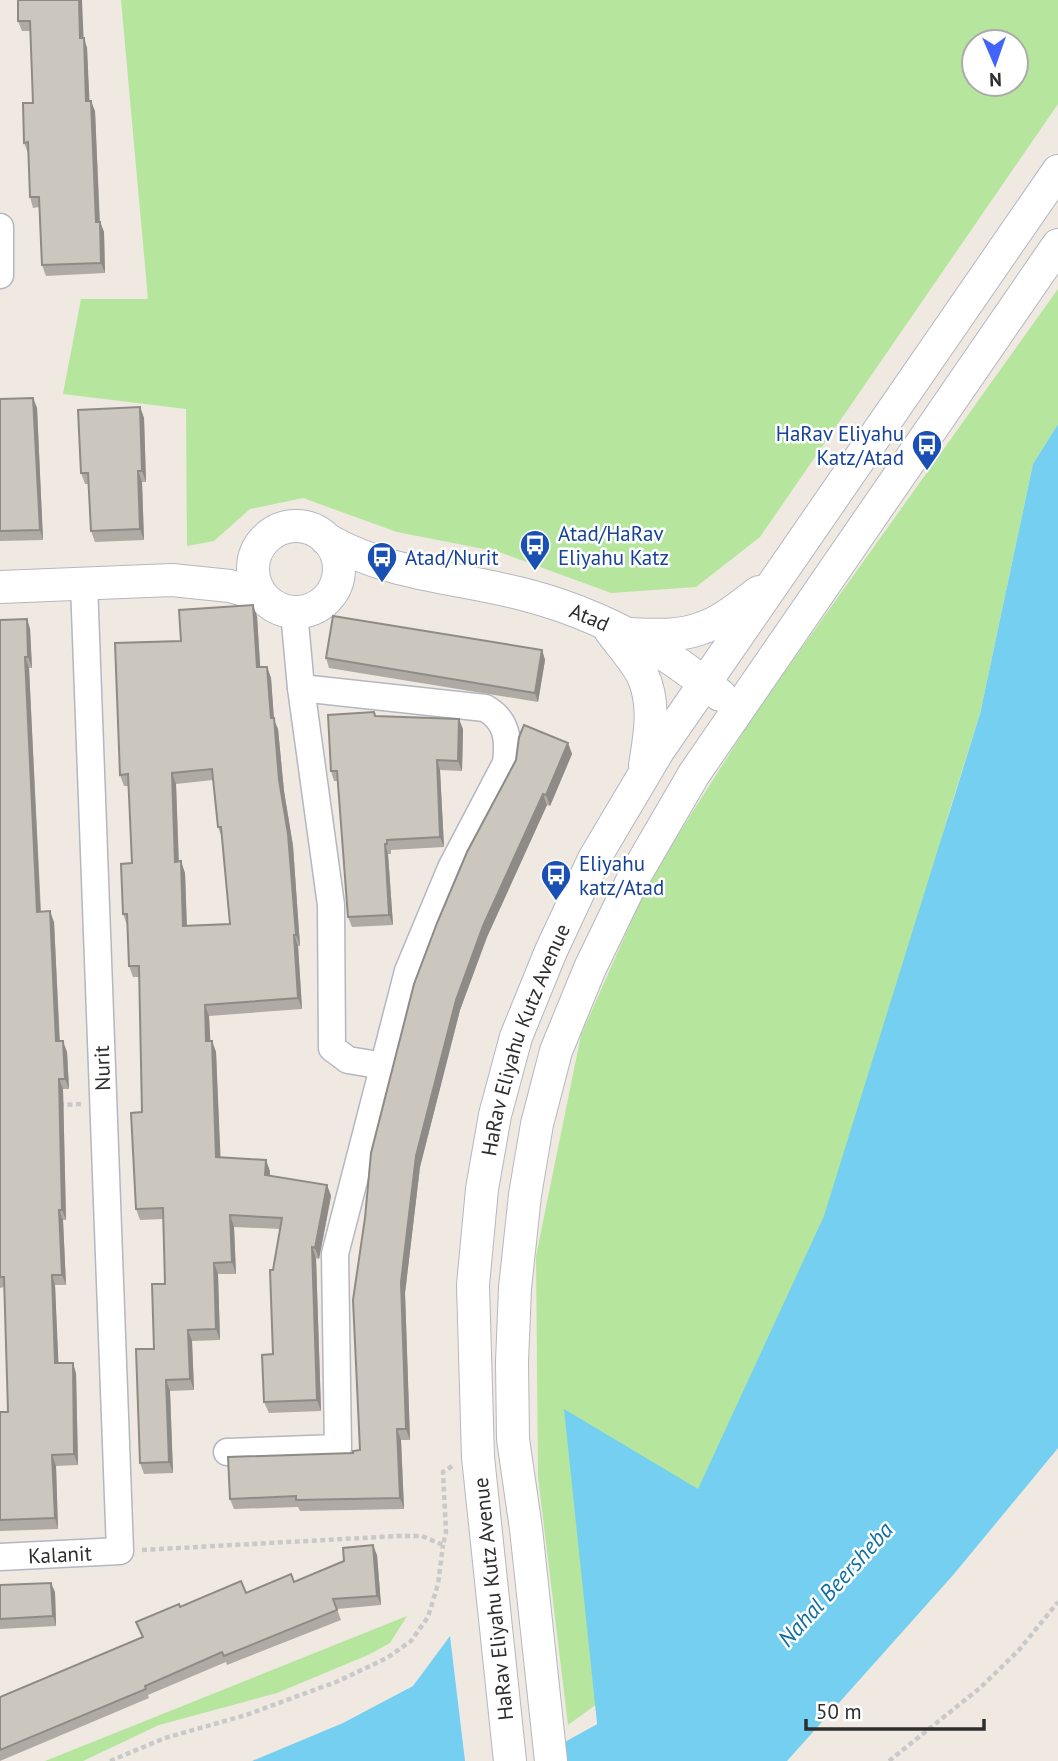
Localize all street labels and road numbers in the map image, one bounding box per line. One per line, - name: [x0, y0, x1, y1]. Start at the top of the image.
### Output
- street label: Atad: [566, 596, 614, 637]
- street label: HaRav Eliyahu Kutz Avenue: [475, 919, 576, 1158]
- street label: Nurit: [88, 1045, 116, 1091]
- street label: HaRav Eliyahu Kutz Avenue: [467, 1476, 519, 1722]
- street label: Kalanit: [28, 1539, 92, 1569]

